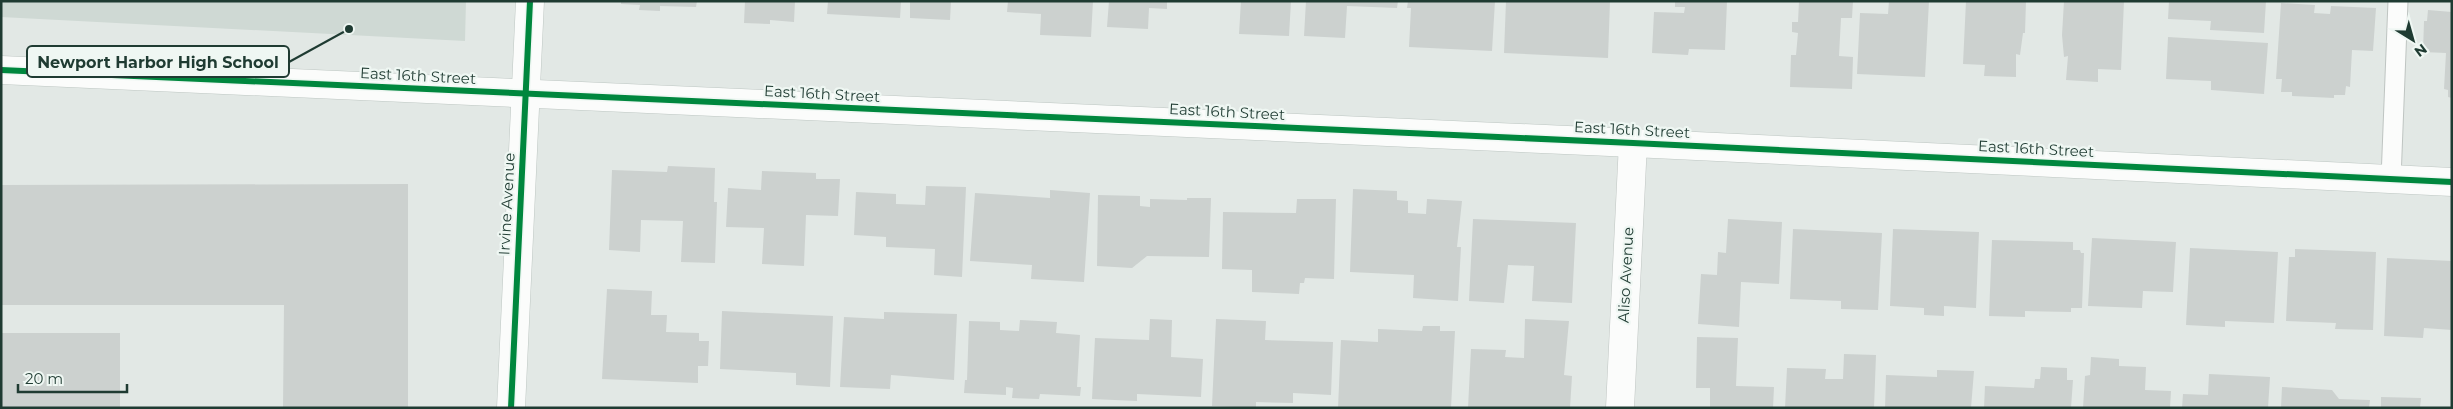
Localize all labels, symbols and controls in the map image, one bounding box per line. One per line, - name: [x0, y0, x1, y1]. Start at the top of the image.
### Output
- north arrow: [2388, 15, 2438, 65]
- text: N: [2411, 40, 2431, 61]
- callout: Newport Harbor High School: [27, 46, 289, 77]
- text: Newport Harbor High School: [37, 53, 279, 72]
- street label: East 16th Street: [360, 63, 477, 88]
- street label: East 16th Street: [764, 81, 881, 106]
- street label: East 16th Street: [1169, 99, 1286, 124]
- street label: East 16th Street: [1574, 117, 1691, 142]
- street label: East 16th Street: [1978, 136, 2095, 161]
- street label: Irvine Avenue: [494, 152, 519, 256]
- street label: Aliso Avenue: [1613, 226, 1638, 323]
- scale bar: [18, 362, 126, 394]
- text: 20 m: [25, 369, 63, 388]

